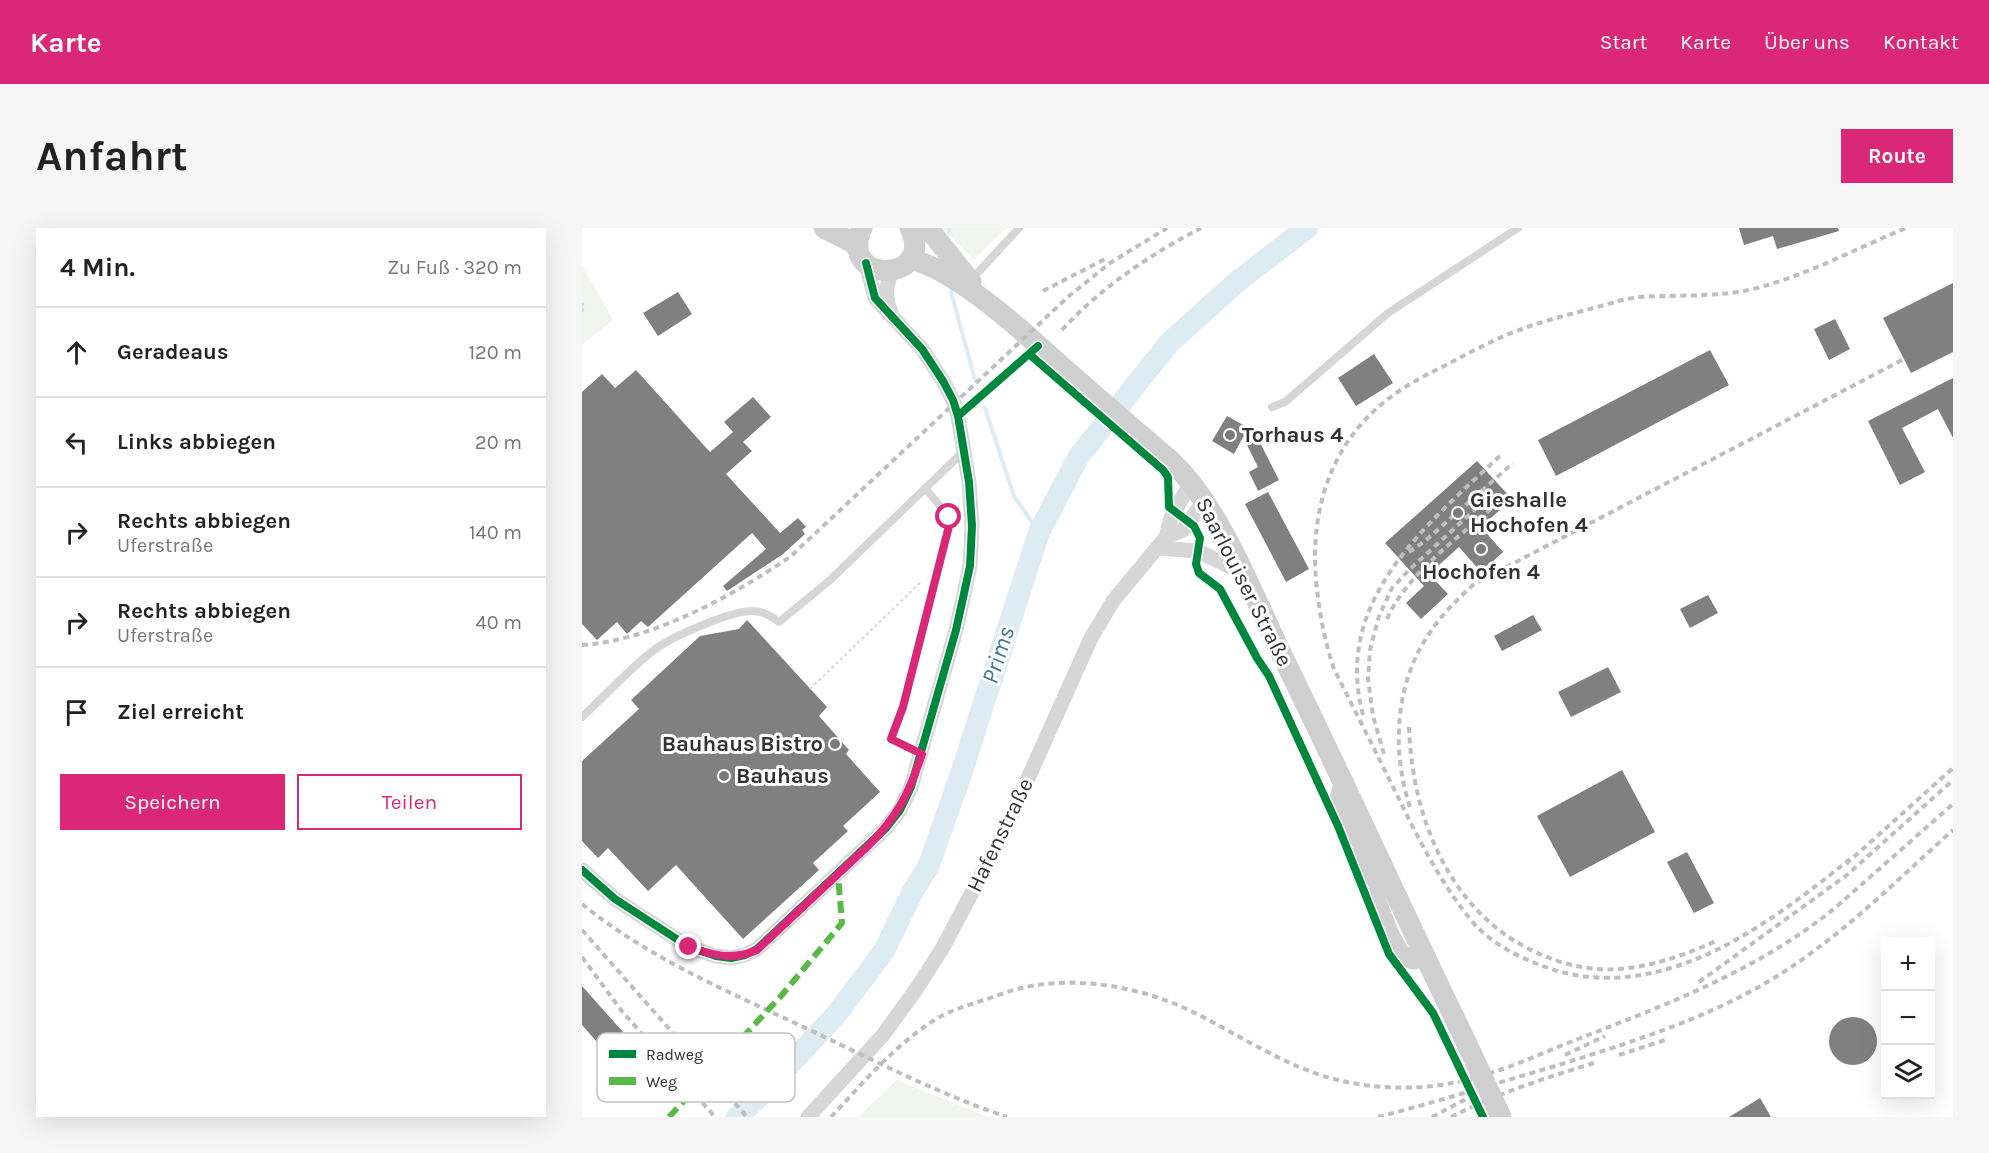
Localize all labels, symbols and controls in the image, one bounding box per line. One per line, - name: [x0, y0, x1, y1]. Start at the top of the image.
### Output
- text: Karte: [30, 26, 102, 59]
- text: Start: [1600, 30, 1647, 54]
- text: Karte: [1680, 30, 1731, 54]
- text: Über uns: [1764, 30, 1850, 54]
- text: Kontakt: [1883, 30, 1959, 54]
- button: Route: [1841, 129, 1953, 183]
- text: Anfahrt: [36, 131, 188, 181]
- text: 4 Min.: [60, 252, 135, 283]
- text: Zu Fuß · 320 m: [387, 256, 522, 279]
- icon: ahead: [60, 336, 93, 369]
- text: Geradeaus: [117, 339, 229, 365]
- text: 120 m: [468, 341, 522, 364]
- place label: Torhaus 4: [1242, 422, 1343, 448]
- icon: left: [60, 426, 93, 459]
- marker: Torhaus 4: [1223, 428, 1237, 442]
- text: Links abbiegen: [117, 429, 276, 455]
- text: 20 m: [475, 431, 522, 454]
- place label: Gieshalle Hochofen 4: [1470, 487, 1588, 538]
- street label: Saarlouiser Straße: [1190, 493, 1298, 671]
- route start: [935, 503, 961, 529]
- marker: Gieshalle Hochofen 4: [1451, 506, 1465, 520]
- text: Rechts abbiegen: [117, 508, 291, 534]
- icon: right: [60, 516, 93, 549]
- text: 140 m: [469, 521, 522, 544]
- text: Uferstraße: [117, 534, 213, 557]
- marker: Hochofen 4: [1474, 542, 1488, 556]
- place label: Hochofen 4: [1422, 559, 1540, 585]
- text: Rechts abbiegen: [117, 598, 291, 624]
- icon: right: [60, 606, 93, 639]
- text: 40 m: [476, 611, 522, 634]
- water label: Prims: [976, 623, 1020, 687]
- text: Uferstraße: [117, 624, 213, 647]
- icon: arrive: [60, 696, 93, 729]
- text: Ziel erreicht: [117, 699, 244, 725]
- place label: Bauhaus Bistro: [662, 731, 823, 757]
- marker: Bauhaus Bistro: [828, 737, 842, 751]
- place label: Bauhaus: [736, 763, 829, 789]
- marker: Bauhaus: [717, 769, 731, 783]
- button: Speichern: [60, 774, 285, 830]
- button: Teilen: [297, 774, 522, 830]
- street label: Hafenstraße: [961, 774, 1039, 896]
- route end: [675, 933, 701, 959]
- map controls: [1881, 937, 1935, 1099]
- button: +: [1881, 937, 1935, 991]
- button: −: [1881, 991, 1935, 1045]
- legend: [597, 1033, 795, 1102]
- text: Radweg: [646, 1045, 703, 1064]
- button: layers: [1881, 1045, 1935, 1099]
- text: Weg: [646, 1072, 677, 1091]

